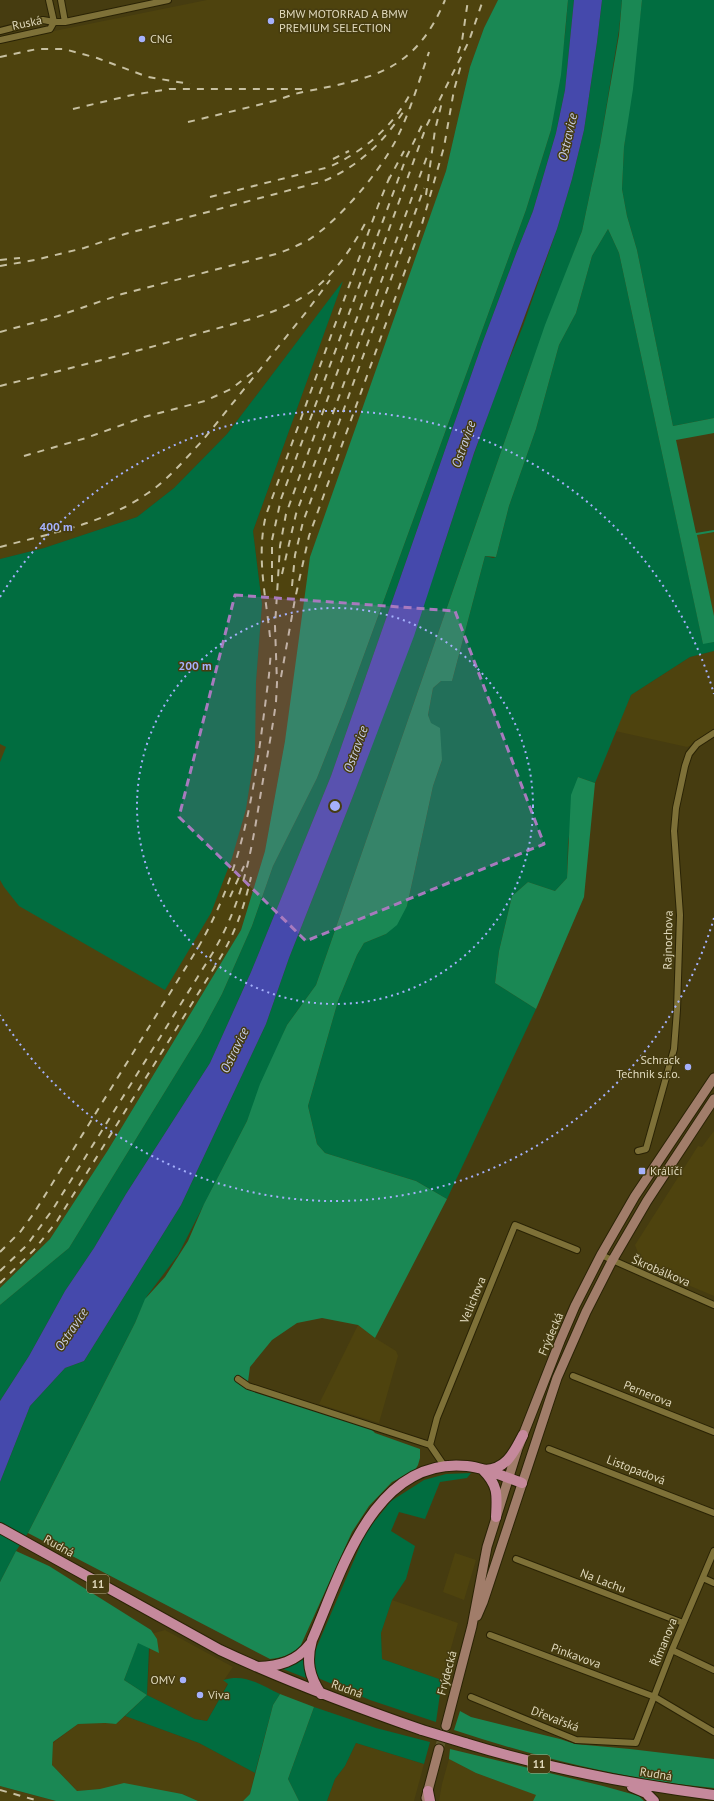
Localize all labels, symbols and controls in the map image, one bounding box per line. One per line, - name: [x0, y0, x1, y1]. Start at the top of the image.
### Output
- place label: BMW MOTORRAD A BMW PREMIUM SELECTION: [279, 6, 408, 35]
- street label: Ruská: [11, 12, 43, 33]
- marker: BMW MOTORRAD A BMW PREMIUM SELECTION: [266, 16, 276, 26]
- place label: CNG: [150, 31, 172, 46]
- marker: CNG: [137, 34, 147, 44]
- water label: Ostravice: [554, 112, 581, 163]
- water label: Ostravice: [448, 418, 479, 470]
- text: 400 m: [39, 519, 73, 534]
- text: 200 m: [178, 658, 212, 673]
- water label: Ostravice: [339, 723, 372, 775]
- centre of rings: [328, 799, 342, 813]
- street label: Rajnochova: [659, 910, 676, 970]
- water label: Ostravice: [216, 1025, 253, 1076]
- place label: Schrack Technik s.r.o.: [616, 1052, 680, 1081]
- marker: Schrack Technik s.r.o.: [683, 1062, 693, 1072]
- place label: Králičí: [650, 1163, 682, 1178]
- marker: Králičí: [637, 1166, 647, 1176]
- street label: Škrobálkova: [630, 1251, 693, 1290]
- street label: Velichova: [456, 1274, 489, 1326]
- water label: Ostravice: [51, 1304, 92, 1354]
- street label: Frýdecká: [535, 1310, 566, 1358]
- street label: Pernerova: [622, 1377, 675, 1410]
- street label: Listopadová: [605, 1451, 668, 1488]
- street label: Rudná: [41, 1531, 77, 1560]
- street label: Na Lachu: [578, 1565, 628, 1596]
- road number: 11: [87, 1575, 109, 1593]
- street label: Římanova: [647, 1616, 680, 1668]
- street label: Pinkavova: [549, 1640, 603, 1671]
- street label: Frýdecká: [433, 1649, 460, 1697]
- place label: OMV: [150, 1672, 175, 1687]
- marker: OMV: [178, 1675, 188, 1685]
- street label: Rudná: [329, 1676, 365, 1701]
- place label: Viva: [207, 1687, 230, 1702]
- marker: Viva: [195, 1690, 205, 1700]
- street label: Dřevařská: [529, 1703, 581, 1735]
- road number: 11: [528, 1755, 550, 1773]
- street label: Rudná: [639, 1764, 673, 1783]

